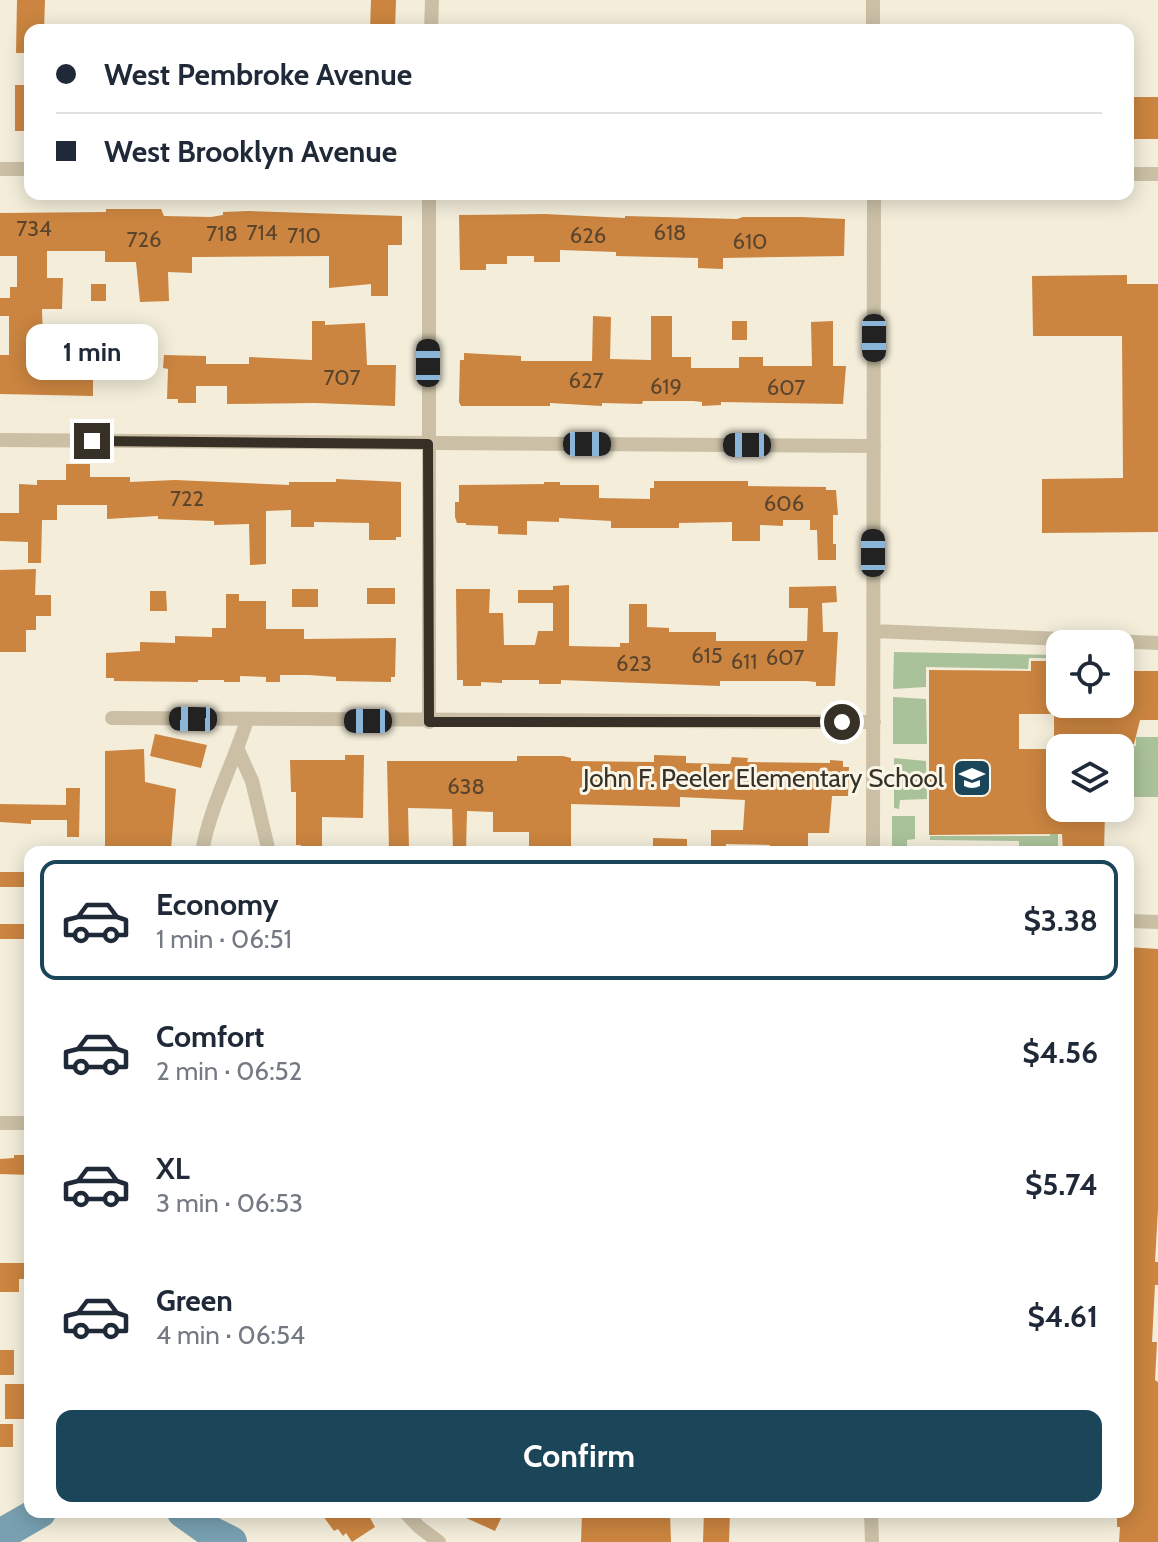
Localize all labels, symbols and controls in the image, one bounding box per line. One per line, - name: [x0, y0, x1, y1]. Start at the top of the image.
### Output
- text: West Pembroke Avenue: [104, 56, 412, 93]
- text: West Brooklyn Avenue: [104, 133, 397, 170]
- house number: 734: [16, 215, 52, 242]
- house number: 714: [247, 219, 278, 246]
- house number: 618: [654, 219, 686, 246]
- house number: 718: [206, 220, 238, 247]
- house number: 710: [287, 222, 321, 249]
- house number: 626: [570, 222, 606, 249]
- house number: 726: [126, 226, 162, 253]
- house number: 610: [733, 228, 767, 255]
- car: [862, 314, 886, 362]
- callout: 1 min: [26, 325, 158, 381]
- text: 1 min: [63, 336, 121, 368]
- car: [416, 339, 440, 387]
- house number: 707: [323, 364, 361, 391]
- house number: 627: [568, 367, 604, 394]
- house number: 619: [650, 373, 682, 400]
- house number: 607: [767, 374, 805, 401]
- route end: [74, 423, 110, 459]
- car: [563, 432, 611, 456]
- car: [723, 433, 771, 457]
- house number: 722: [170, 485, 204, 512]
- house number: 606: [764, 490, 804, 517]
- car: [861, 529, 885, 577]
- map controls: [1046, 630, 1134, 822]
- button: locate: [1046, 630, 1134, 718]
- house number: 615: [691, 642, 723, 669]
- house number: 607: [766, 644, 804, 671]
- house number: 611: [731, 648, 757, 675]
- house number: 623: [616, 650, 652, 677]
- route start: [824, 704, 860, 740]
- car: [169, 707, 217, 731]
- car: [344, 709, 392, 733]
- button: layers: [1046, 734, 1134, 822]
- school or university icon: John F. Peeler Elementary School: [951, 757, 993, 799]
- place label: John F. Peeler Elementary School: [582, 762, 944, 794]
- house number: 638: [447, 773, 485, 800]
- icon: car: [60, 884, 132, 956]
- text: Economy: [156, 886, 279, 923]
- text: $3.38: [1023, 902, 1098, 939]
- text: 1 min · 06:51: [156, 923, 292, 955]
- icon: car: [60, 1016, 132, 1088]
- text: Comfort: [156, 1018, 264, 1055]
- text: $4.56: [1022, 1034, 1098, 1071]
- text: 2 min · 06:52: [156, 1055, 302, 1087]
- icon: car: [60, 1148, 132, 1220]
- text: XL: [156, 1150, 190, 1187]
- text: $5.74: [1025, 1166, 1098, 1203]
- text: 3 min · 06:53: [156, 1187, 303, 1219]
- icon: car: [60, 1280, 132, 1352]
- text: Green: [156, 1282, 233, 1319]
- text: $4.61: [1027, 1298, 1098, 1335]
- text: 4 min · 06:54: [156, 1319, 305, 1351]
- button: Confirm: [56, 1410, 1102, 1502]

